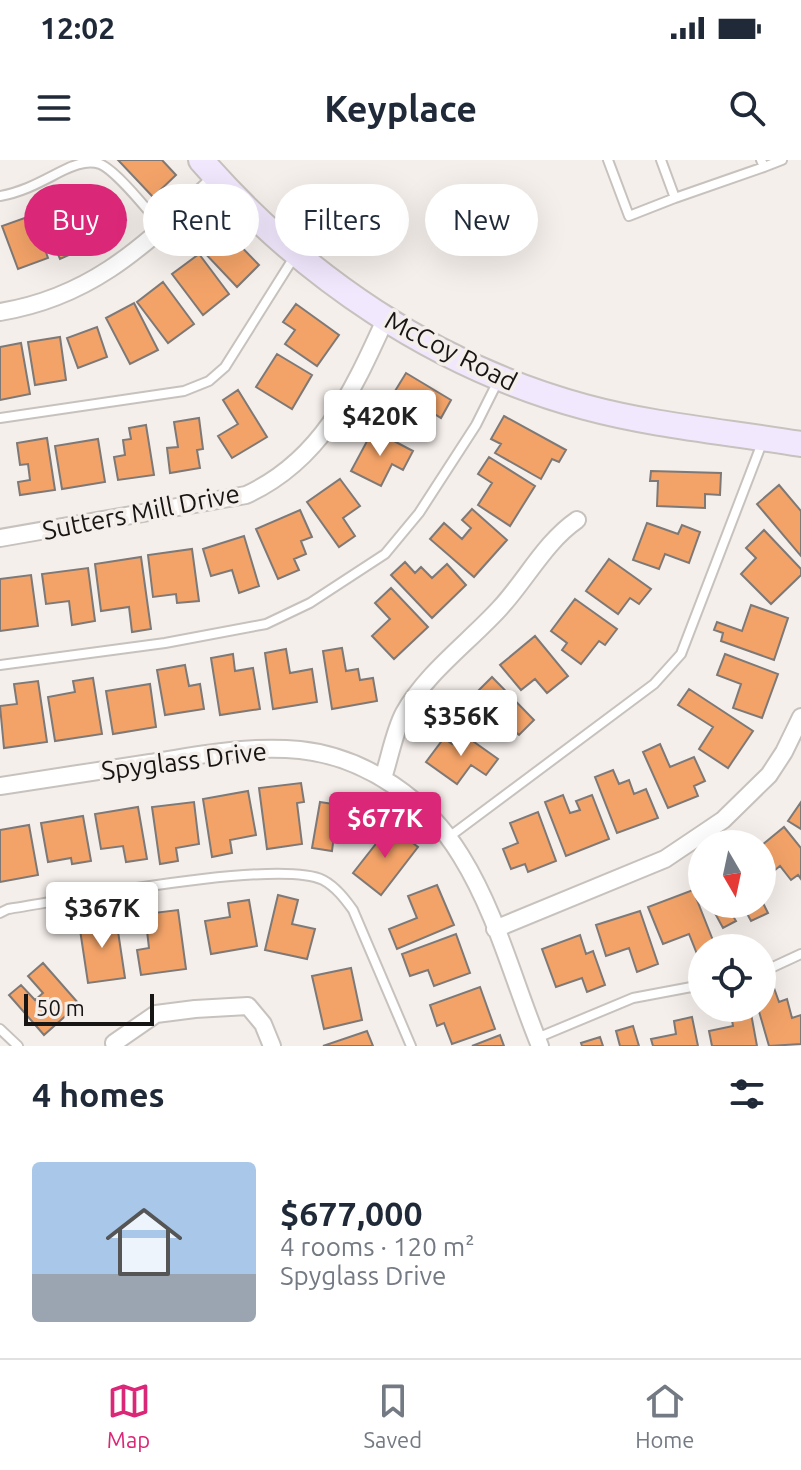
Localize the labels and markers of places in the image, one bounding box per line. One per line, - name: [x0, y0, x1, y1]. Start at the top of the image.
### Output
- pin: $420K: [324, 390, 436, 458]
- pin: $356K: [405, 690, 517, 758]
- pin: $677K: [329, 792, 441, 860]
- pin: $367K: [46, 882, 158, 950]

